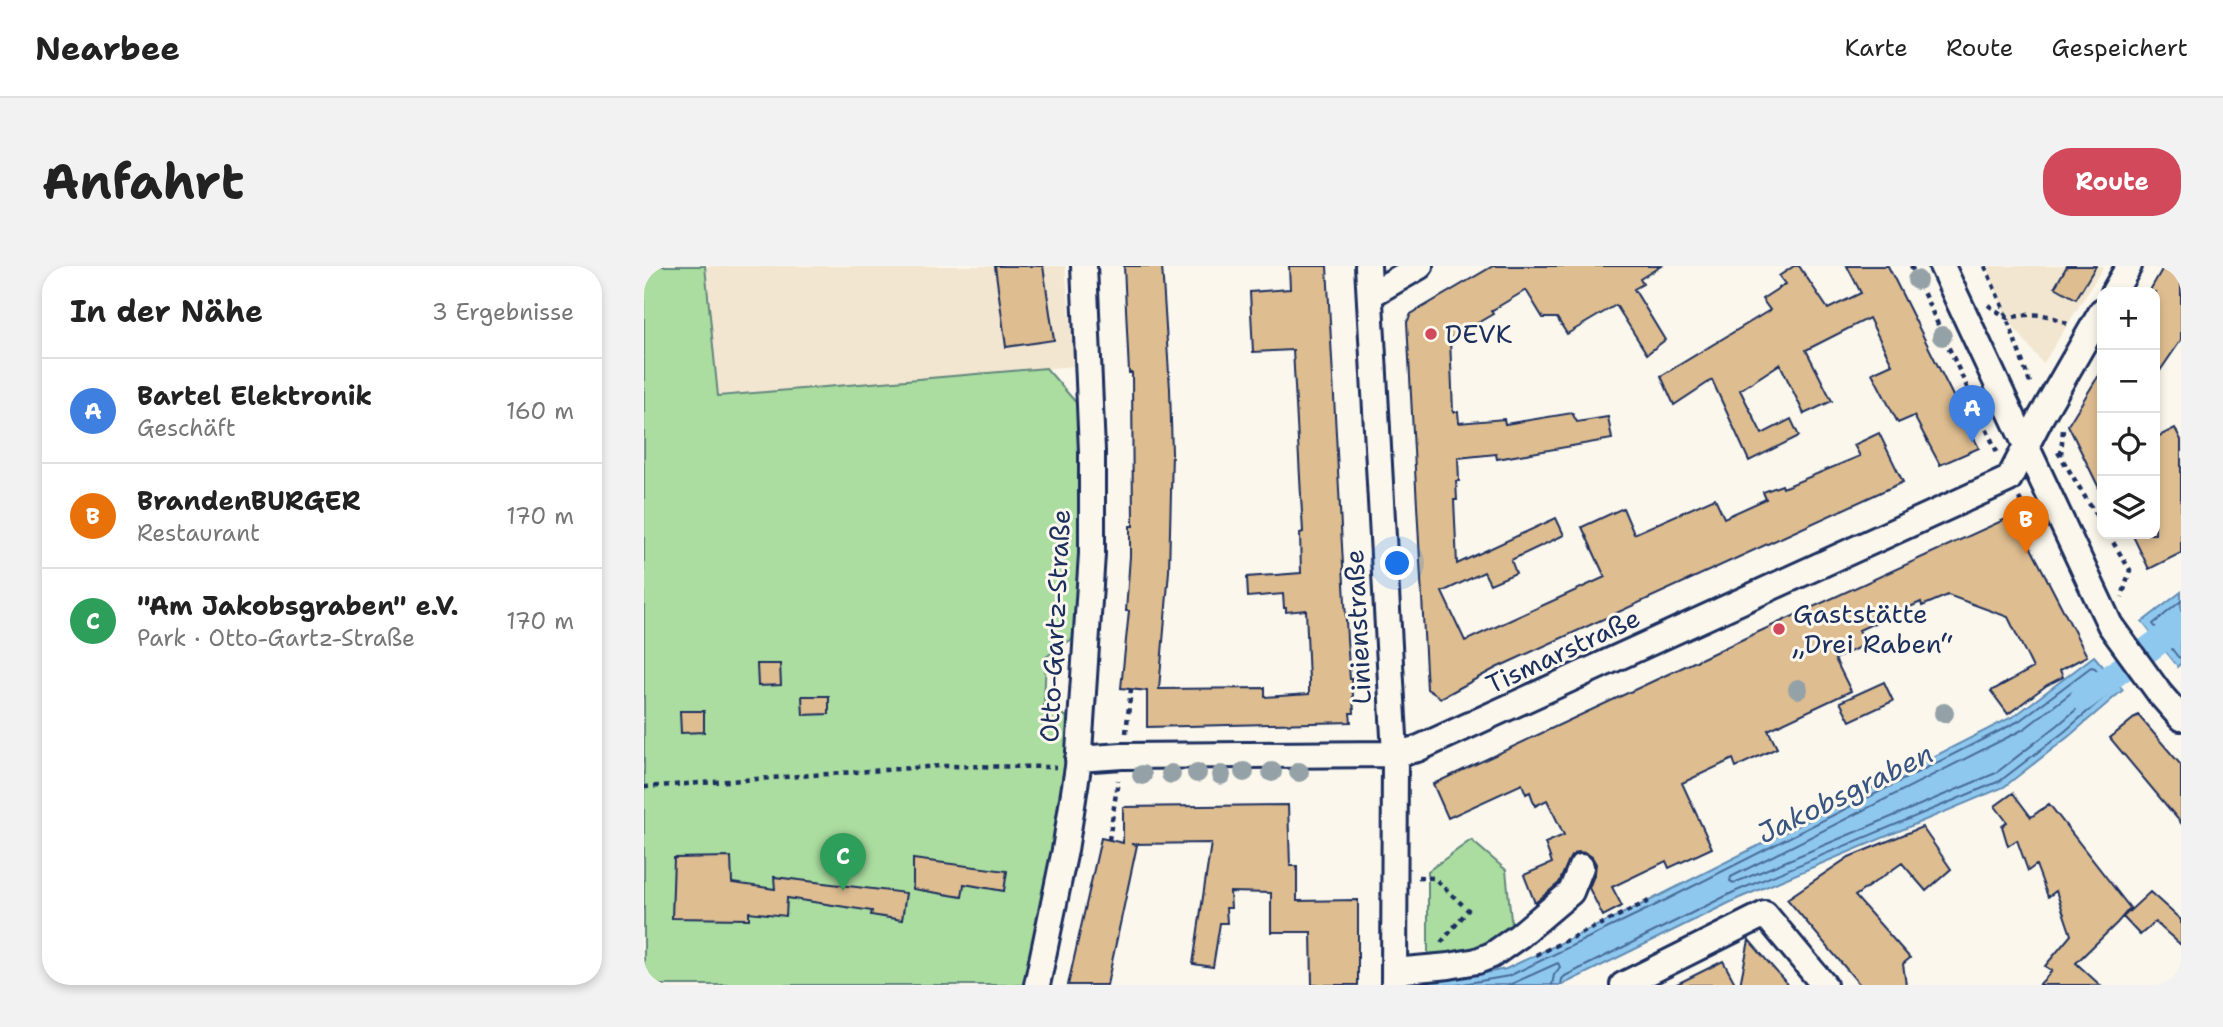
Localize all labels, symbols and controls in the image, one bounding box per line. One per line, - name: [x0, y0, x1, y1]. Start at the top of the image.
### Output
- text: Nearbee: [35, 26, 180, 71]
- text: Karte: [1844, 32, 1908, 64]
- text: Route: [1946, 32, 2013, 64]
- text: Gespeichert: [2051, 32, 2188, 64]
- button: Route: [2043, 148, 2181, 216]
- text: Anfahrt: [42, 149, 244, 215]
- map controls: [2097, 287, 2160, 539]
- button: +: [2097, 287, 2160, 350]
- text: In der Nähe: [70, 291, 263, 332]
- text: 3 Ergebnisse: [432, 297, 574, 327]
- place label: DEVK: [1445, 316, 1513, 351]
- marker: DEVK: [1423, 326, 1439, 342]
- button: −: [2097, 350, 2160, 413]
- text: Bartel Elektronik: [137, 378, 372, 413]
- pin: A: [1949, 385, 1995, 443]
- text: A: [84, 396, 102, 426]
- text: 160 m: [506, 396, 574, 426]
- text: Geschäft: [137, 413, 236, 443]
- button: locate: [2097, 413, 2160, 476]
- button: layers: [2097, 476, 2160, 539]
- text: BrandenBURGER: [137, 483, 361, 518]
- pin: B: [2003, 496, 2049, 554]
- text: B: [86, 501, 100, 531]
- text: 170 m: [506, 501, 574, 531]
- street label: Otto-Gartz-Straße: [1031, 508, 1078, 743]
- text: Restaurant: [137, 518, 260, 548]
- your location: [1380, 546, 1414, 580]
- street label: Linienstraße: [1336, 549, 1379, 705]
- text: "Am Jakobsgraben" e.V.: [137, 588, 459, 623]
- place label: Gaststätte „Drei Raben“: [1792, 596, 1953, 661]
- street label: Tismarstraße: [1480, 600, 1645, 702]
- text: C: [86, 606, 100, 636]
- text: 170 m: [506, 606, 574, 636]
- marker: Gaststätte „Drei Raben“: [1771, 621, 1787, 637]
- text: Park · Otto-Gartz-Straße: [137, 623, 415, 653]
- water label: Jakobsgraben: [1751, 734, 1939, 852]
- pin: C: [820, 833, 866, 891]

